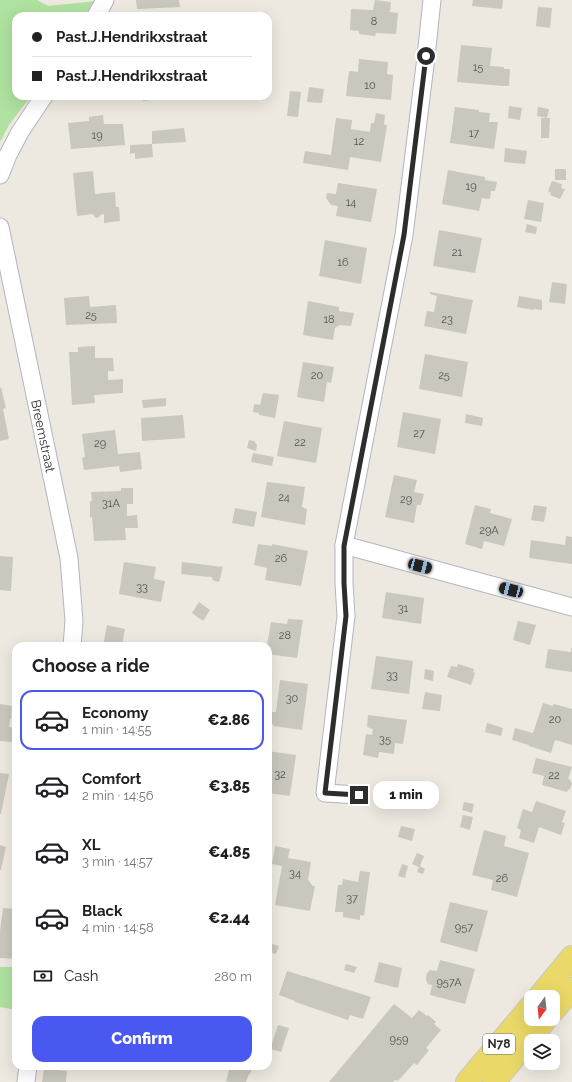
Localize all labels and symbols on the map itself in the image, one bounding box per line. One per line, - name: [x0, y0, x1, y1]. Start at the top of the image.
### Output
- house number: 8: [371, 15, 377, 28]
- route start: [417, 47, 435, 65]
- house number: 15: [473, 61, 483, 74]
- house number: 10: [364, 79, 376, 92]
- house number: 17: [469, 127, 479, 140]
- house number: 19: [91, 129, 103, 142]
- house number: 12: [354, 135, 364, 148]
- house number: 19: [465, 180, 477, 193]
- house number: 14: [346, 196, 356, 209]
- house number: 21: [452, 246, 463, 259]
- house number: 16: [337, 256, 349, 269]
- house number: 25: [85, 309, 97, 322]
- house number: 18: [323, 313, 335, 326]
- house number: 23: [441, 313, 453, 326]
- house number: 20: [311, 369, 323, 382]
- house number: 25: [438, 369, 450, 382]
- street label: Breemstraat: [28, 398, 58, 474]
- house number: 27: [413, 427, 425, 440]
- house number: 22: [294, 436, 306, 449]
- house number: 29: [94, 437, 106, 450]
- house number: 24: [278, 491, 290, 504]
- house number: 29: [400, 493, 412, 506]
- house number: 31A: [102, 497, 121, 510]
- house number: 29A: [479, 524, 499, 537]
- house number: 26: [275, 552, 288, 565]
- car: [407, 557, 433, 575]
- house number: 33: [136, 581, 148, 594]
- car: [498, 581, 524, 599]
- house number: 31: [398, 602, 409, 615]
- house number: 28: [279, 629, 291, 642]
- house number: 33: [386, 669, 398, 682]
- house number: 30: [286, 692, 299, 705]
- house number: 20: [549, 713, 561, 726]
- house number: 35: [379, 733, 391, 746]
- house number: 32: [274, 768, 286, 781]
- house number: 22: [548, 769, 560, 782]
- callout: 1 min: [373, 781, 439, 809]
- route end: [350, 786, 368, 804]
- house number: 34: [289, 867, 301, 880]
- house number: 26: [496, 872, 509, 885]
- house number: 37: [346, 892, 358, 905]
- house number: 957: [455, 921, 473, 934]
- house number: 957A: [436, 976, 462, 989]
- north arrow: [524, 990, 560, 1026]
- house number: 959: [390, 1033, 408, 1046]
- road number: N78: [483, 1034, 515, 1054]

